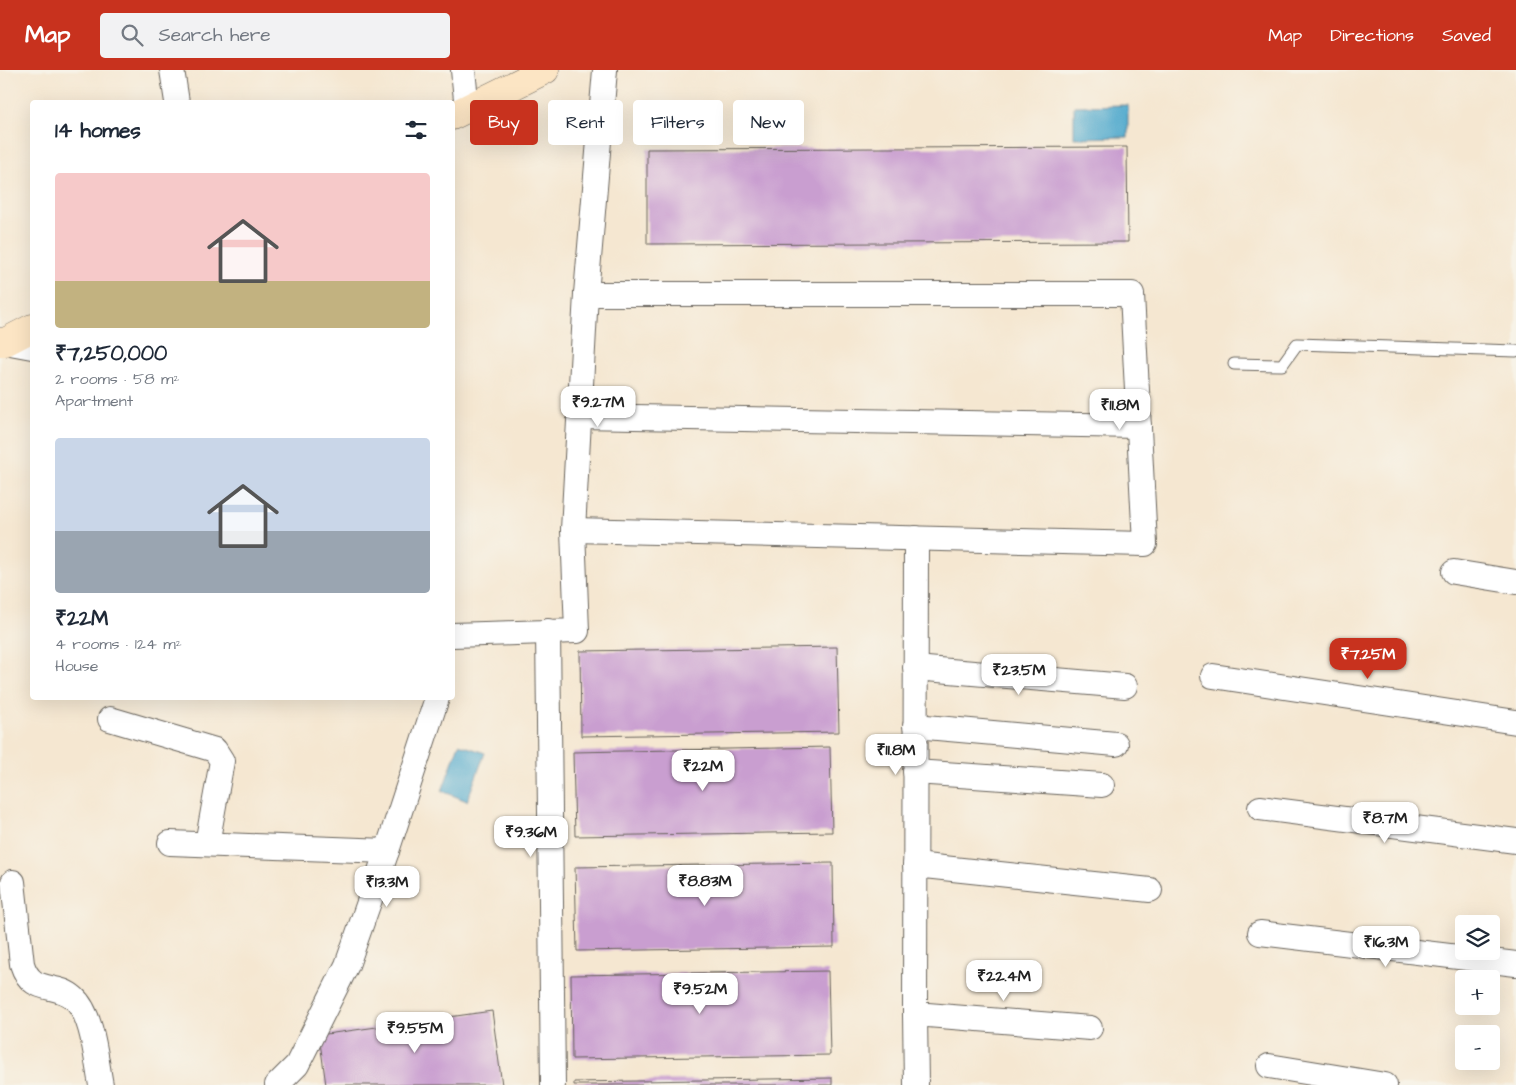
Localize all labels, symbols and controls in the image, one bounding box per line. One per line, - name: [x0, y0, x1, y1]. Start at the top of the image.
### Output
- search box: [100, 13, 450, 58]
- text: Map: [25, 18, 70, 52]
- icon: search: [118, 21, 146, 49]
- text: Search here: [158, 22, 271, 49]
- text: Map: [1268, 23, 1302, 48]
- text: Directions: [1330, 23, 1414, 48]
- text: Saved: [1442, 23, 1491, 48]
- chip: Buy: [470, 100, 538, 145]
- chip: Rent: [548, 100, 623, 145]
- chip: Filters: [633, 100, 723, 145]
- chip: New: [733, 100, 804, 145]
- text: 14 homes: [55, 116, 141, 145]
- icon: filters: [402, 116, 430, 144]
- icon: home: [198, 206, 288, 296]
- text: ₹7,250,000: [55, 339, 167, 368]
- text: 2 rooms · 58 m²: [55, 368, 180, 390]
- pin: ₹9.27M: [557, 386, 639, 428]
- pin: ₹11.8M: [1079, 388, 1161, 431]
- text: Apartment: [55, 390, 133, 412]
- text: ₹9.27M: [572, 391, 624, 413]
- text: ₹11.8M: [1100, 394, 1140, 416]
- icon: home: [198, 471, 288, 561]
- text: ₹22M: [55, 604, 108, 633]
- text: 4 rooms · 124 m²: [55, 633, 182, 655]
- pin: ₹7.25M: [1327, 638, 1409, 680]
- text: ₹7.25M: [1341, 643, 1395, 665]
- pin: ₹23.5M: [978, 654, 1060, 696]
- text: House: [55, 655, 99, 677]
- text: ₹23.5M: [992, 659, 1046, 681]
- pin: ₹11.8M: [855, 734, 937, 776]
- text: ₹11.8M: [876, 739, 916, 761]
- pin: ₹22M: [673, 750, 733, 792]
- text: ₹22M: [683, 755, 723, 777]
- pin: ₹8.7M: [1350, 802, 1420, 844]
- text: ₹8.7M: [1363, 807, 1407, 829]
- pin: ₹9.36M: [490, 816, 572, 858]
- text: ₹9.36M: [505, 821, 557, 843]
- pin: ₹8.83M: [664, 864, 746, 907]
- pin: ₹13.3M: [346, 866, 428, 908]
- text: ₹8.83M: [678, 870, 732, 892]
- text: ₹13.3M: [366, 871, 408, 893]
- map controls: [1455, 915, 1500, 1070]
- button: layers: [1455, 915, 1500, 960]
- pin: ₹16.3M: [1345, 926, 1427, 968]
- text: ₹16.3M: [1364, 931, 1408, 953]
- pin: ₹22.4M: [963, 960, 1045, 1002]
- text: ₹22.4M: [977, 965, 1031, 987]
- button: +: [1455, 970, 1500, 1015]
- pin: ₹9.52M: [659, 972, 741, 1015]
- text: ₹9.52M: [673, 978, 727, 1000]
- pin: ₹9.55M: [374, 1012, 456, 1054]
- text: ₹9.55M: [387, 1017, 443, 1039]
- button: −: [1455, 1025, 1500, 1070]

